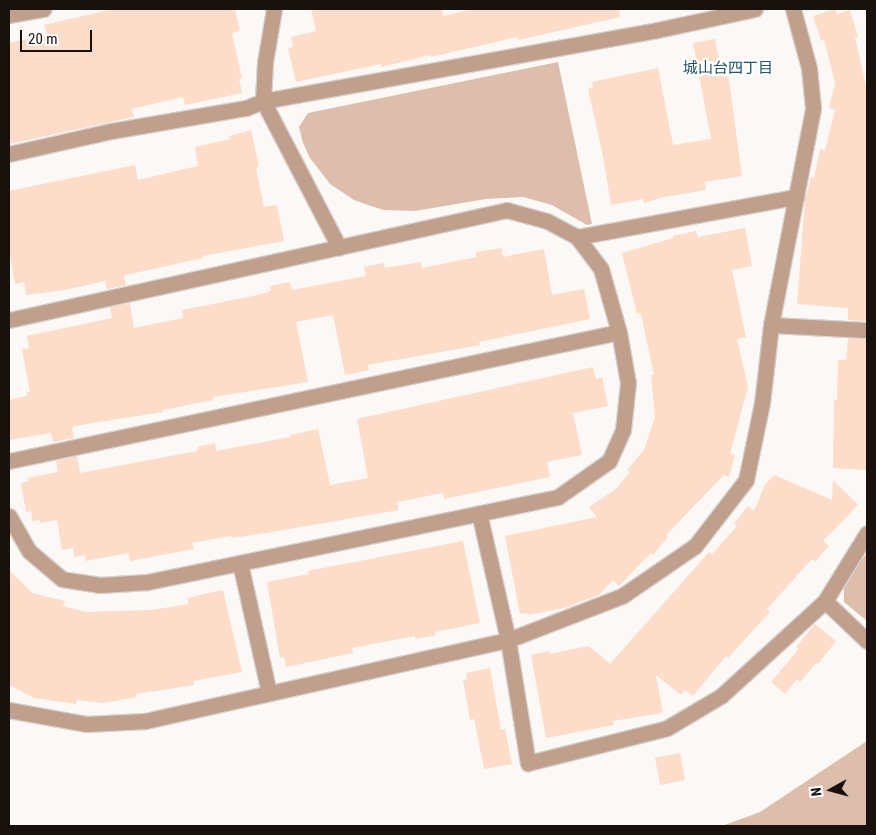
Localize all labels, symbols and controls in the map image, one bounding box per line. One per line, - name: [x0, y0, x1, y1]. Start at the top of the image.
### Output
- scale bar: [22, 20, 95, 52]
- text: 20 m: [28, 30, 58, 48]
- district label: 城山台四丁目: [683, 60, 773, 78]
- north arrow: [806, 765, 856, 815]
- text: N: [808, 787, 825, 797]

